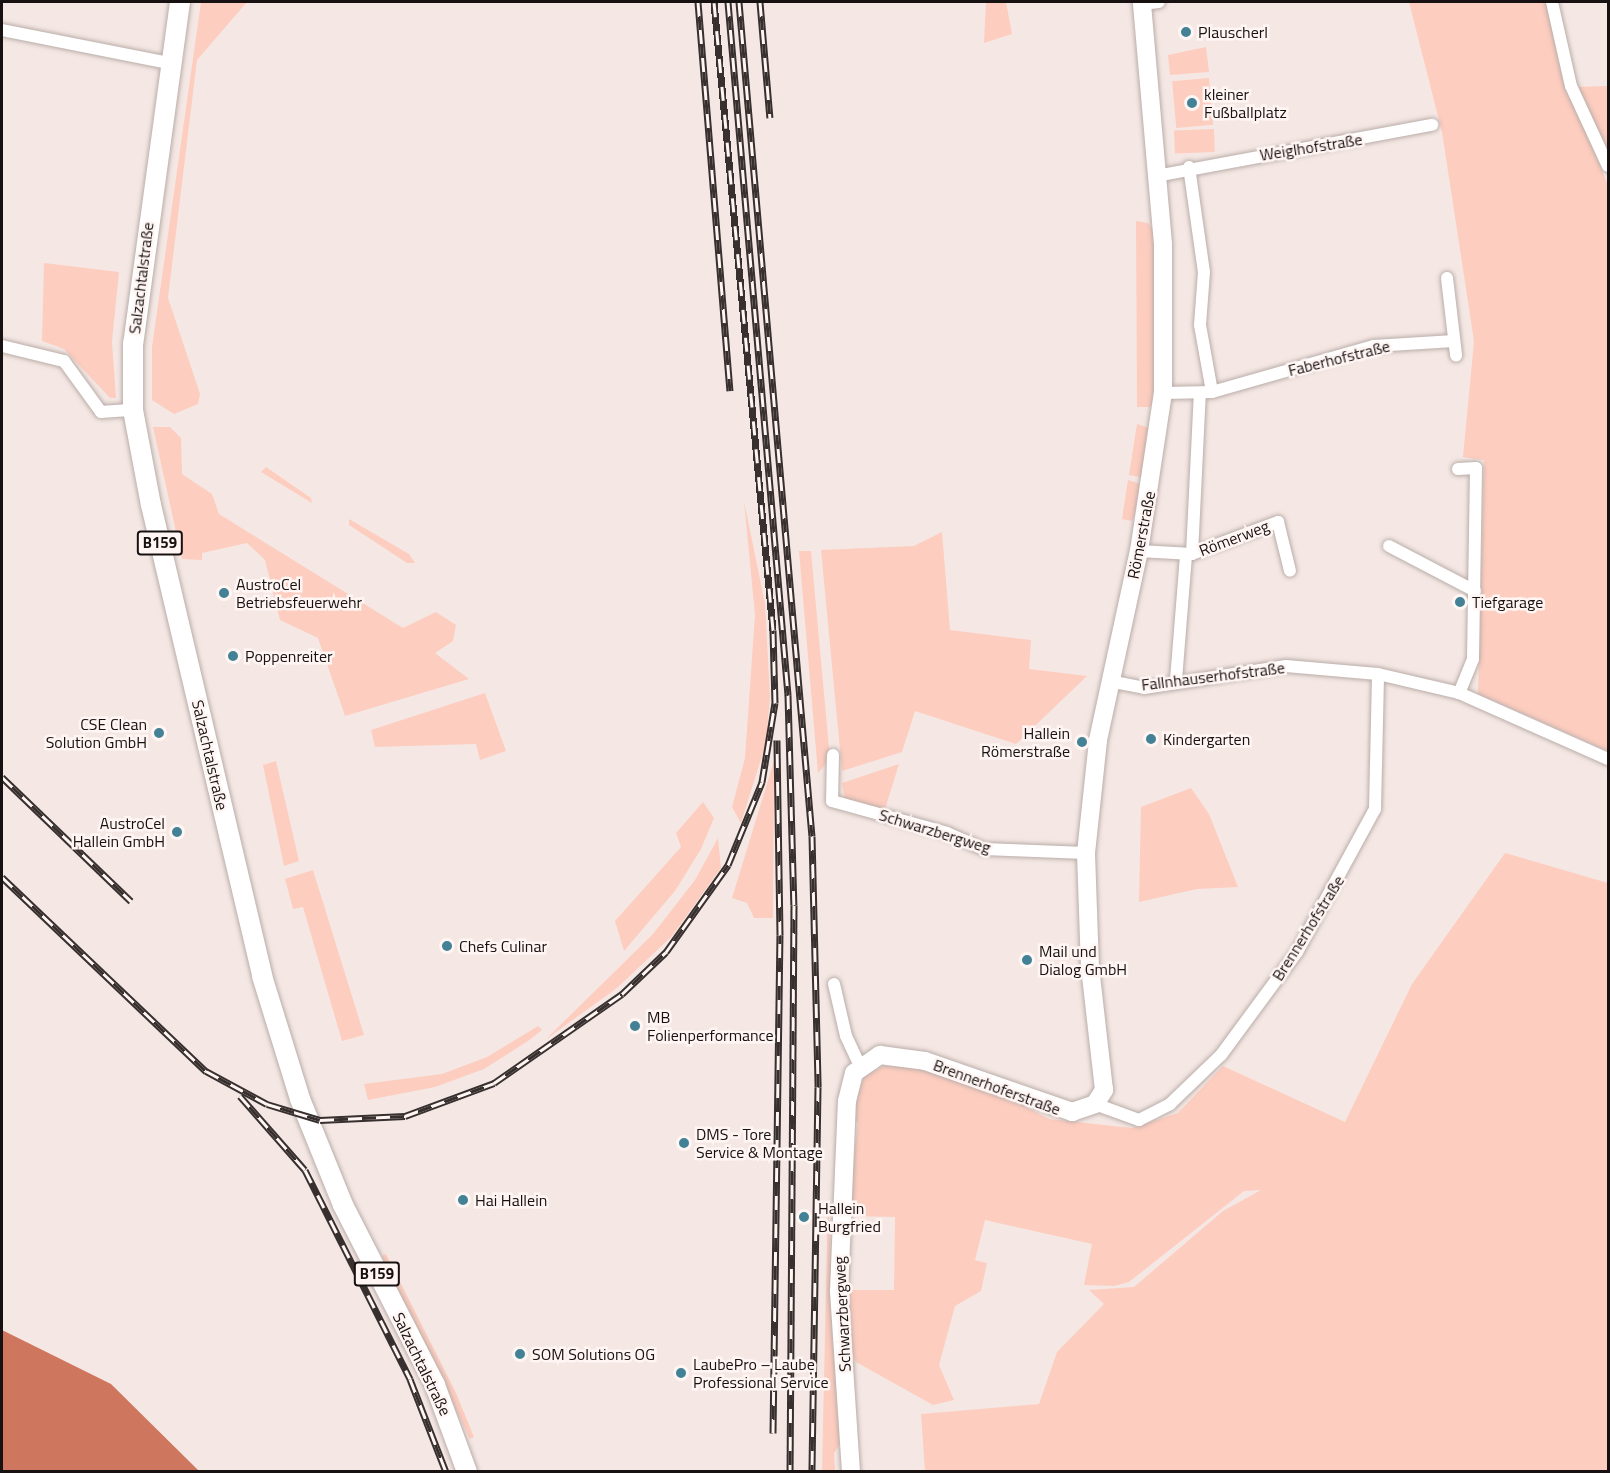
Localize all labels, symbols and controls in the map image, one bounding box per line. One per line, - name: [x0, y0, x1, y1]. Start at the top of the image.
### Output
- place label: Plauscherl: [1198, 22, 1268, 42]
- marker: Plauscherl: [1179, 25, 1193, 39]
- place label: kleiner Fußballplatz: [1204, 84, 1287, 122]
- marker: kleiner Fußballplatz: [1185, 96, 1199, 110]
- street label: Weiglhofstraße: [1258, 129, 1364, 165]
- street label: Salzachtalstraße: [125, 221, 157, 335]
- street label: Faberhofstraße: [1286, 336, 1392, 380]
- street label: Römerstraße: [1123, 489, 1159, 581]
- street label: Römerweg: [1196, 516, 1272, 560]
- road number: B159: [136, 531, 184, 555]
- place label: AustroCel Betriebsfeuerwehr: [236, 574, 362, 612]
- marker: AustroCel Betriebsfeuerwehr: [217, 586, 231, 600]
- place label: Tiefgarage: [1472, 592, 1543, 612]
- marker: Tiefgarage: [1453, 595, 1467, 609]
- place label: Poppenreiter: [245, 646, 333, 666]
- marker: Poppenreiter: [226, 649, 240, 663]
- street label: Fallnhauserhofstraße: [1140, 658, 1286, 694]
- street label: Salzachtalstraße: [188, 698, 232, 812]
- place label: CSE Clean Solution GmbH: [46, 714, 147, 752]
- place label: Hallein Römerstraße: [981, 723, 1070, 761]
- marker: CSE Clean Solution GmbH: [152, 726, 166, 740]
- place label: Kindergarten: [1163, 729, 1250, 749]
- marker: Kindergarten: [1144, 732, 1158, 746]
- marker: Hallein Römerstraße: [1075, 735, 1089, 749]
- street label: Schwarzbergweg: [877, 805, 993, 857]
- place label: AustroCel Hallein GmbH: [73, 813, 165, 851]
- marker: AustroCel Hallein GmbH: [170, 825, 184, 839]
- street label: Brennerhofstraße: [1268, 872, 1348, 984]
- place label: Chefs Culinar: [459, 936, 547, 956]
- marker: Chefs Culinar: [440, 939, 454, 953]
- place label: Mail und Dialog GmbH: [1039, 941, 1127, 979]
- marker: Mail und Dialog GmbH: [1020, 953, 1034, 967]
- place label: MB Folienperformance: [647, 1007, 774, 1045]
- marker: MB Folienperformance: [628, 1019, 642, 1033]
- street label: Brennerhoferstraße: [931, 1055, 1063, 1119]
- place label: DMS - Tore Service & Montage: [696, 1124, 823, 1162]
- marker: DMS - Tore Service & Montage: [677, 1136, 691, 1150]
- place label: Hai Hallein: [475, 1190, 547, 1210]
- marker: Hai Hallein: [456, 1193, 470, 1207]
- place label: Hallein Burgfried: [818, 1198, 881, 1236]
- marker: Hallein Burgfried: [795, 1208, 813, 1226]
- street label: Schwarzbergweg: [829, 1256, 855, 1372]
- road number: B159: [353, 1262, 401, 1286]
- street label: Salzachtalstraße: [389, 1309, 455, 1419]
- place label: SOM Solutions OG: [532, 1344, 655, 1364]
- marker: SOM Solutions OG: [513, 1347, 527, 1361]
- place label: LaubePro – Laube Professional Service: [693, 1354, 829, 1392]
- marker: LaubePro – Laube Professional Service: [674, 1366, 688, 1380]

